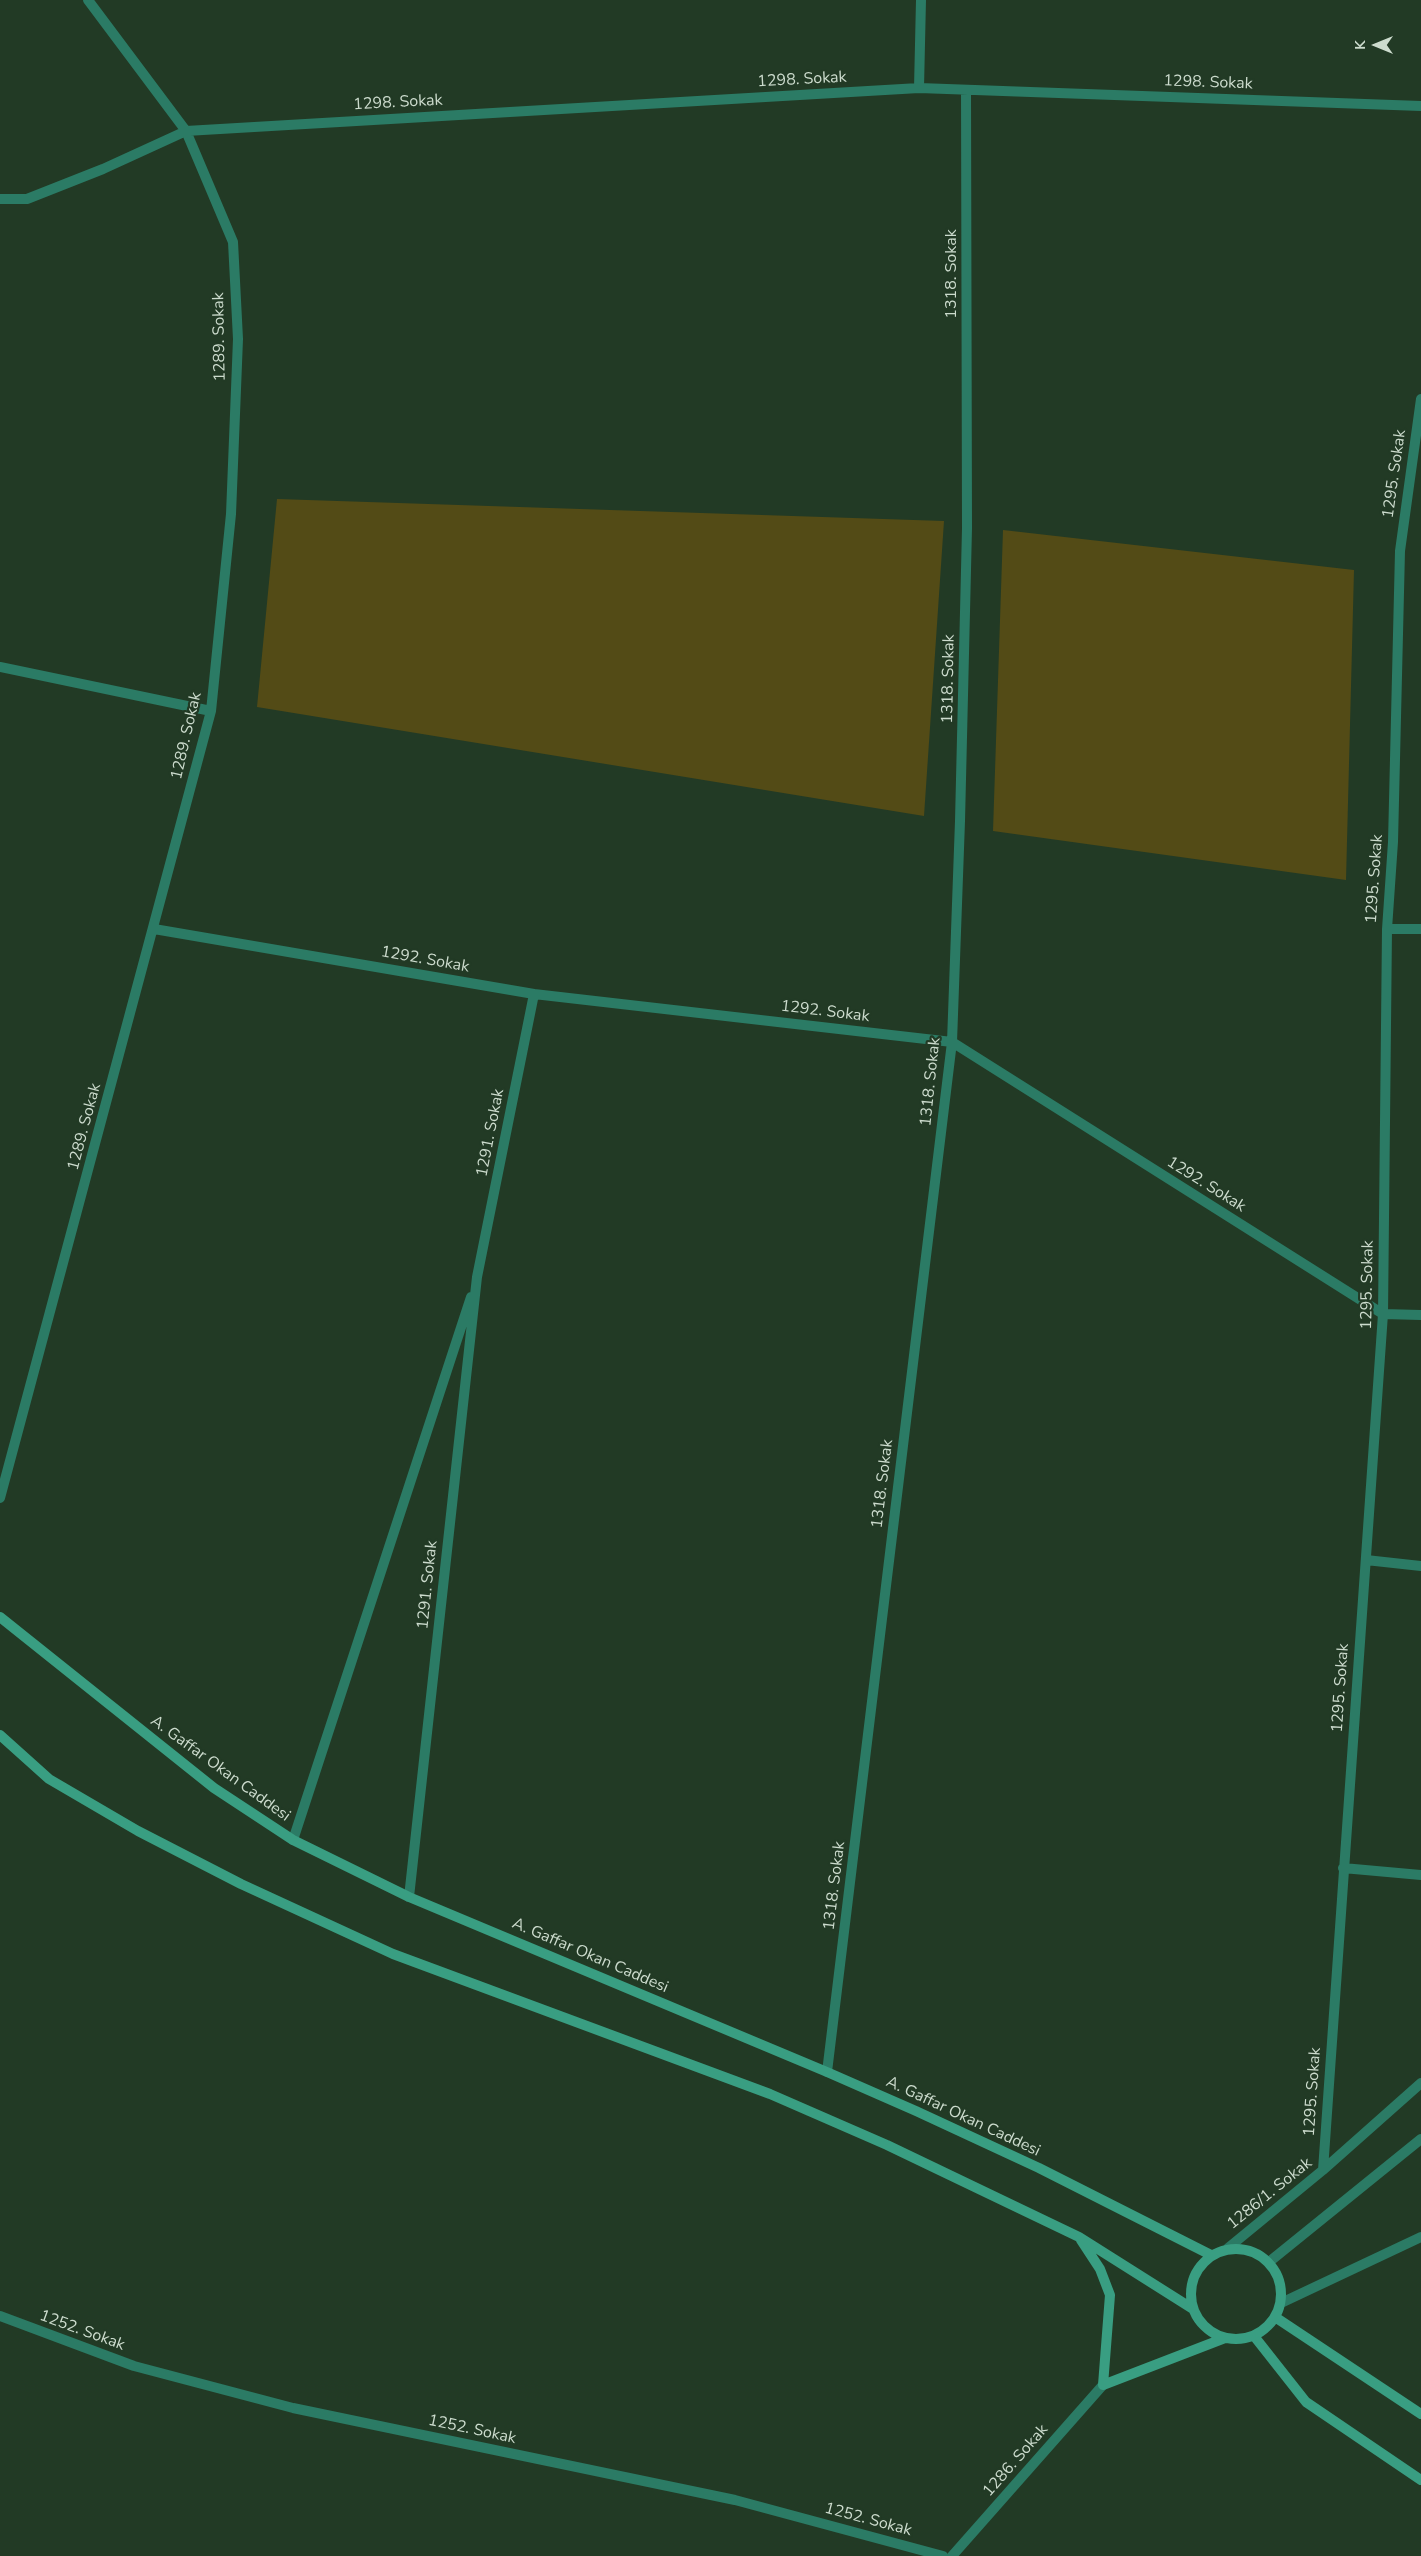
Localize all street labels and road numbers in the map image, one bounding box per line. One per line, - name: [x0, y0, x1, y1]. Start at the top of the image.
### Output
- street label: 1298. Sokak: [757, 68, 847, 92]
- street label: 1298. Sokak: [1163, 72, 1253, 94]
- street label: 1298. Sokak: [353, 91, 443, 115]
- street label: 1318. Sokak: [942, 229, 962, 319]
- street label: 1289. Sokak: [210, 292, 230, 382]
- street label: 1295. Sokak: [1379, 428, 1411, 520]
- street label: 1318. Sokak: [939, 634, 959, 724]
- street label: 1289. Sokak: [168, 690, 206, 782]
- street label: 1295. Sokak: [1362, 834, 1388, 924]
- street label: 1292. Sokak: [379, 943, 471, 977]
- street label: 1292. Sokak: [780, 997, 870, 1027]
- street label: 1318. Sokak: [917, 1037, 945, 1127]
- street label: 1289. Sokak: [64, 1081, 106, 1173]
- street label: 1291. Sokak: [473, 1087, 509, 1179]
- street label: 1292. Sokak: [1163, 1153, 1249, 1217]
- street label: 1295. Sokak: [1358, 1240, 1378, 1330]
- street label: 1318. Sokak: [868, 1439, 898, 1529]
- street label: 1291. Sokak: [414, 1540, 442, 1630]
- street label: 1295. Sokak: [1328, 1643, 1354, 1733]
- street label: A. Gaffar Okan Caddesi: [146, 1712, 294, 1826]
- street label: 1318. Sokak: [820, 1841, 850, 1931]
- street label: A. Gaffar Okan Caddesi: [509, 1914, 671, 1998]
- street label: 1295. Sokak: [1300, 2047, 1326, 2137]
- street label: A. Gaffar Okan Caddesi: [883, 2073, 1043, 2161]
- street label: 1286/1. Sokak: [1224, 2154, 1316, 2234]
- street label: 1252. Sokak: [37, 2307, 127, 2355]
- street label: 1252. Sokak: [426, 2411, 518, 2449]
- street label: 1286. Sokak: [979, 2421, 1053, 2501]
- street label: 1252. Sokak: [822, 2499, 914, 2541]

